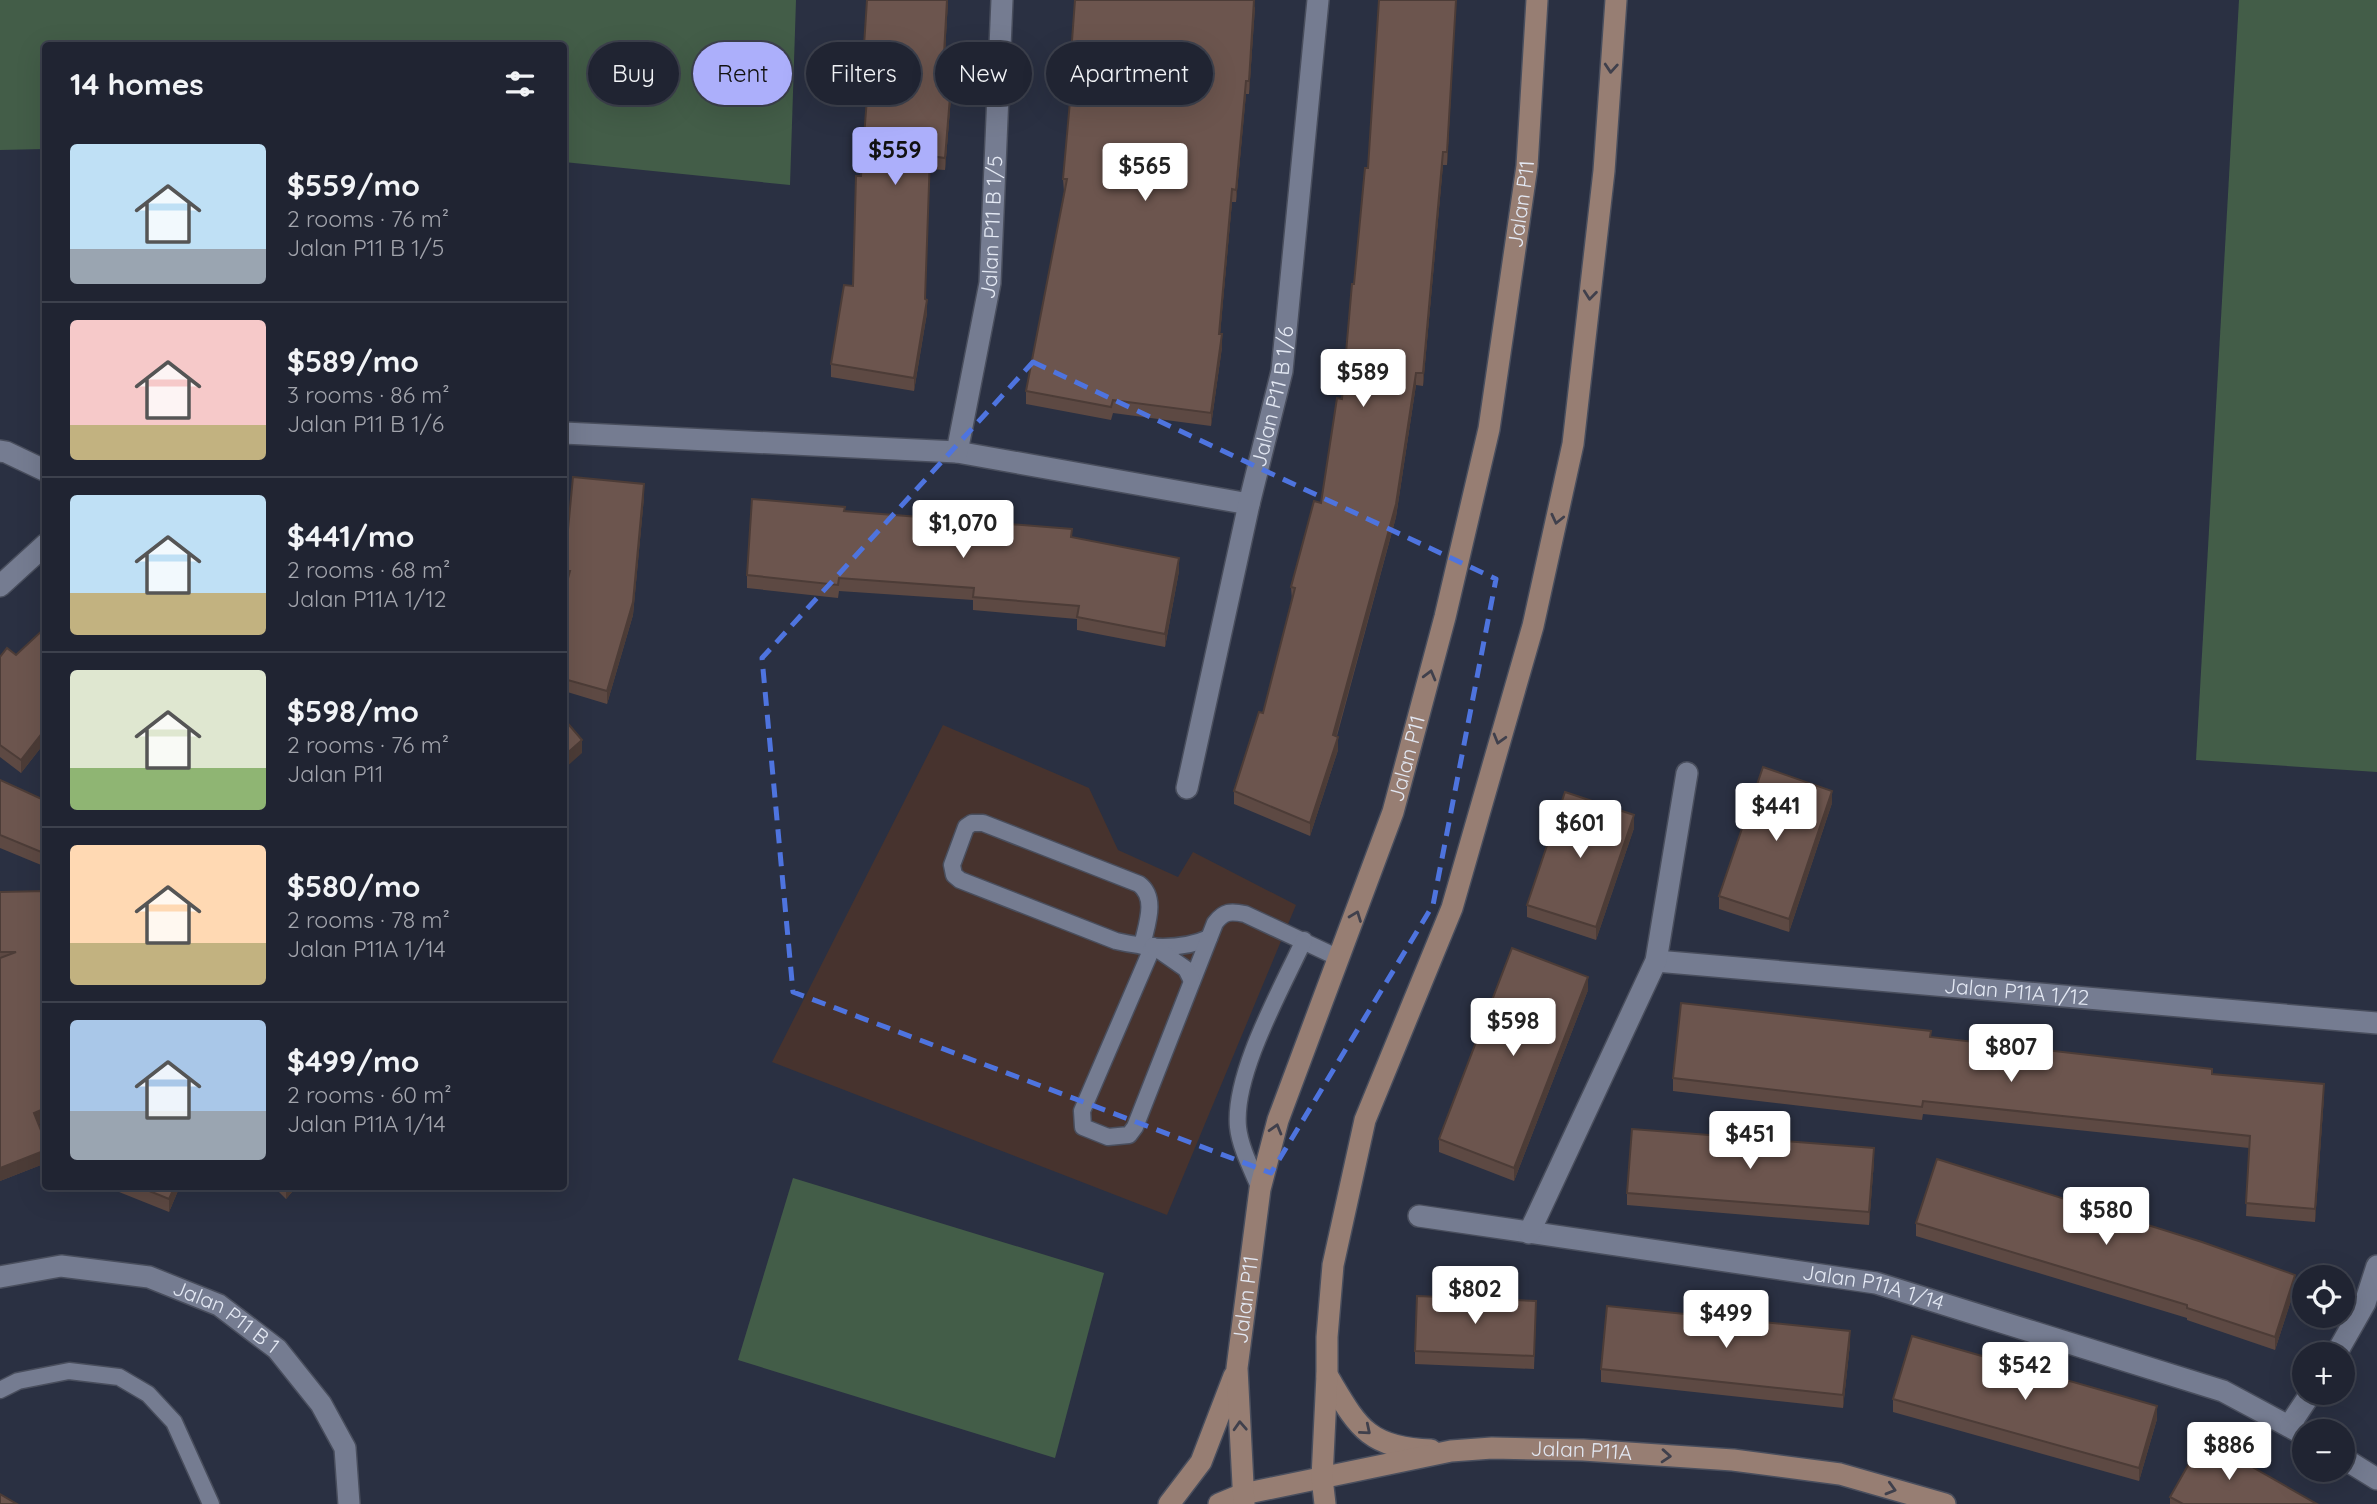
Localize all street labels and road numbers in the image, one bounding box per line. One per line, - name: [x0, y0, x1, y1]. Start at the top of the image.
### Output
- street label: Jalan P11 B 1/5: [973, 155, 1007, 301]
- street label: Jalan P11: [1501, 159, 1539, 249]
- street label: Jalan P11 B 1/6: [1245, 325, 1298, 469]
- street label: Jalan P11: [1382, 712, 1430, 804]
- street label: Jalan P11A 1/12: [1943, 972, 2090, 1010]
- street label: Jalan P11: [1226, 1254, 1263, 1345]
- street label: Jalan P11A 1/14: [1801, 1258, 1948, 1315]
- street label: Jalan P11 B 1: [169, 1274, 285, 1358]
- street label: Jalan P11A: [1530, 1435, 1633, 1465]

